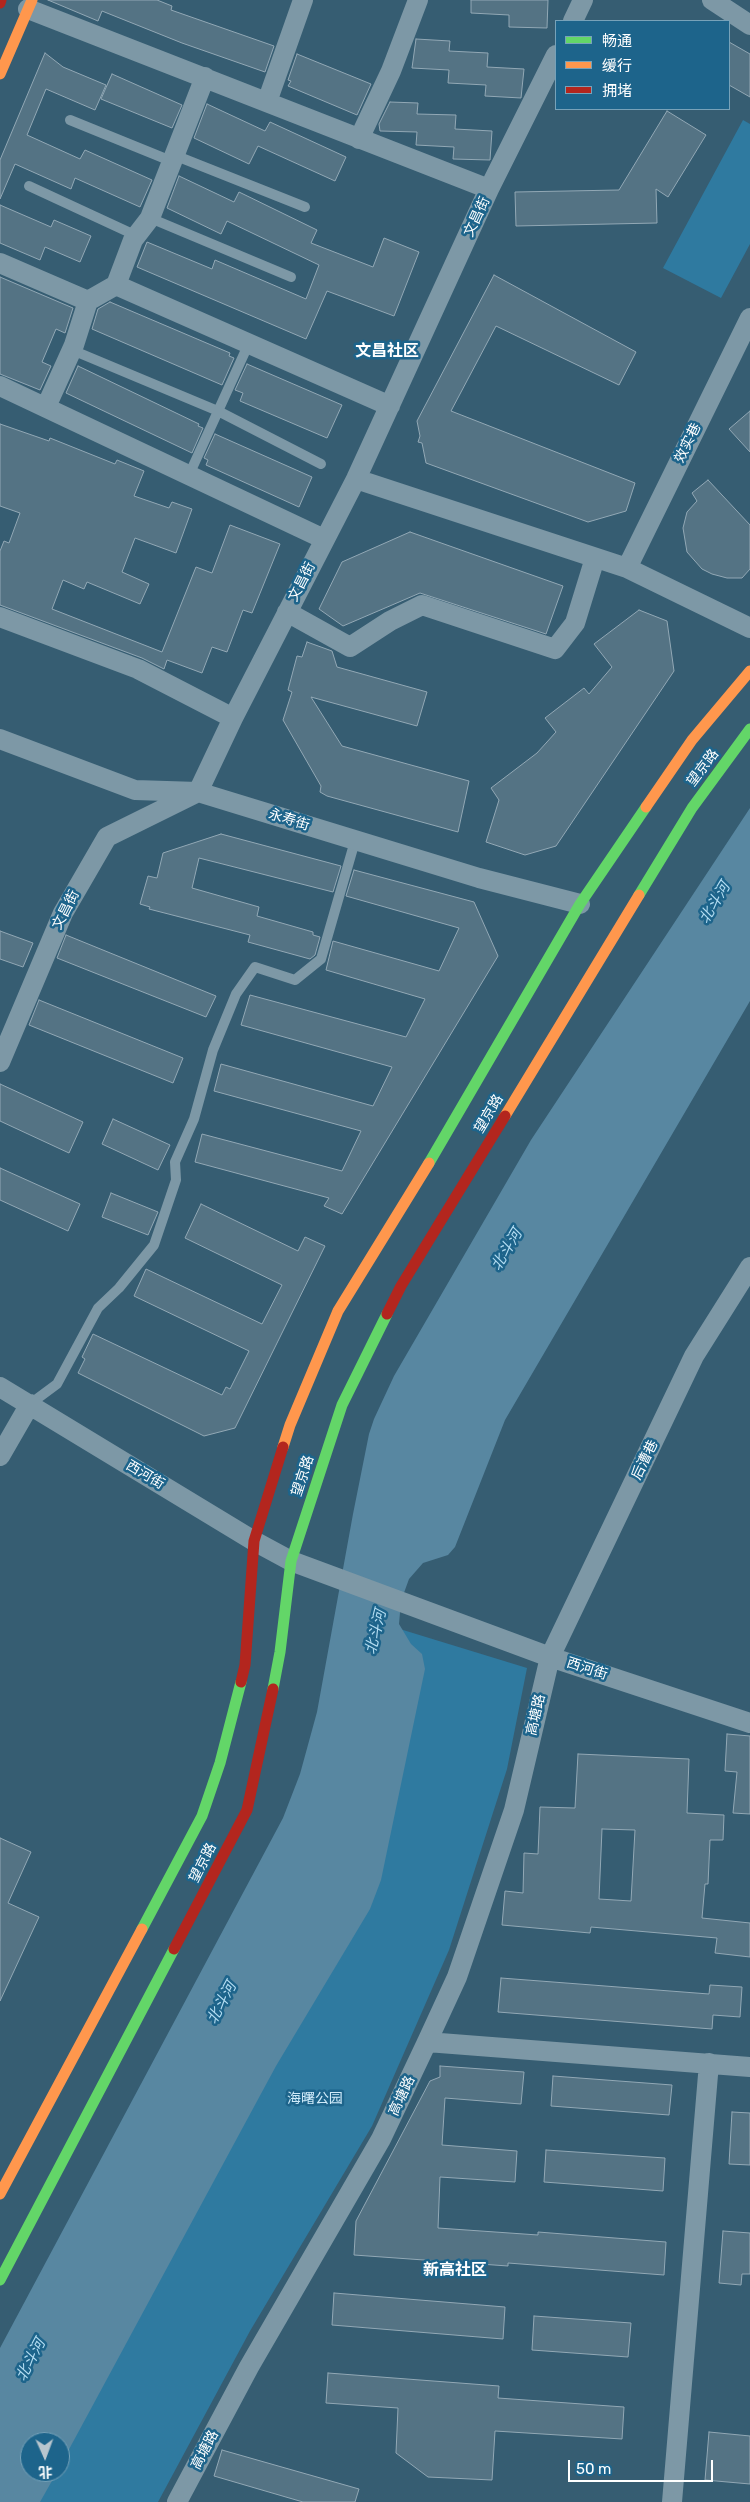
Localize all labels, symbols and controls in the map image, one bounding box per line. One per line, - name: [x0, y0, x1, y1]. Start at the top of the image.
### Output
- legend: [555, 20, 730, 110]
- text: 畅通: [602, 32, 632, 50]
- text: 缓行: [602, 57, 632, 75]
- text: 拥堵: [602, 82, 632, 100]
- street label: 文昌街: [461, 194, 493, 240]
- district label: 文昌社区: [355, 341, 419, 361]
- street label: 效实巷: [671, 420, 705, 466]
- street label: 文昌街: [285, 559, 319, 605]
- street label: 望京路: [684, 746, 722, 790]
- street label: 永寿街: [266, 806, 312, 834]
- water label: 北斗河: [696, 879, 734, 927]
- street label: 文昌街: [49, 887, 83, 933]
- street label: 望京路: [471, 1092, 507, 1136]
- water label: 北斗河: [488, 1226, 526, 1274]
- street label: 后漕巷: [628, 1437, 662, 1483]
- street label: 望京路: [289, 1453, 317, 1499]
- street label: 西河街: [123, 1457, 167, 1493]
- water label: 北斗河: [362, 1608, 390, 1656]
- street label: 西河街: [564, 1655, 610, 1683]
- street label: 高塘路: [523, 1693, 549, 1737]
- street label: 望京路: [186, 1840, 220, 1886]
- water label: 北斗河: [203, 1979, 241, 2027]
- street label: 高塘路: [386, 2073, 418, 2119]
- park label: 海曙公园: [287, 2091, 343, 2107]
- district label: 新高社区: [423, 2260, 487, 2280]
- water label: 北斗河: [12, 2336, 50, 2384]
- street label: 高塘路: [188, 2428, 222, 2472]
- north arrow: [20, 2432, 70, 2482]
- scale bar: [570, 2450, 715, 2482]
- text: 50 m: [576, 2460, 611, 2478]
- text: 北: [38, 2463, 53, 2480]

